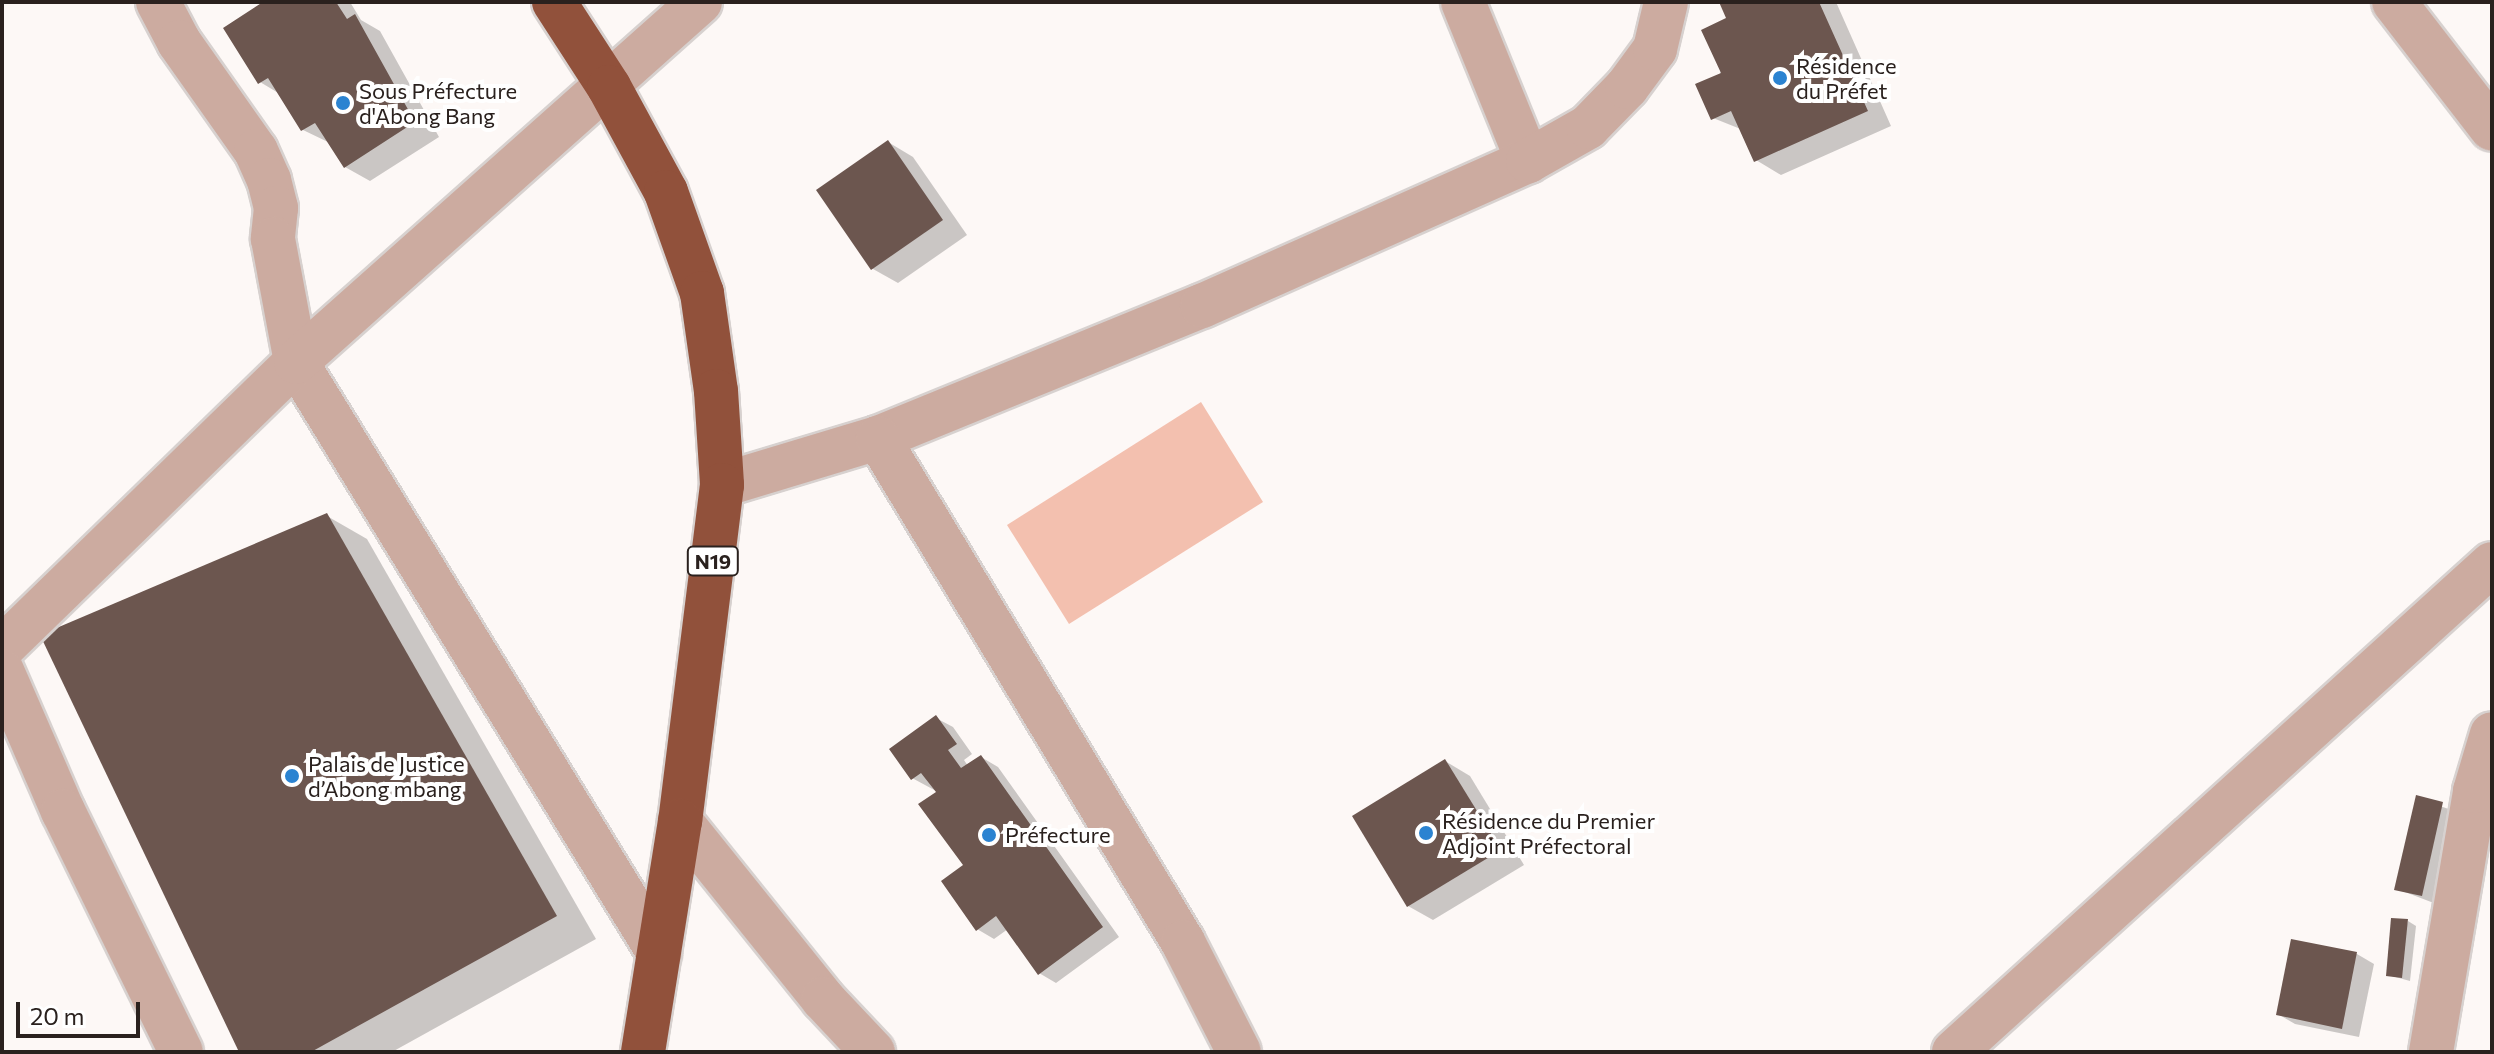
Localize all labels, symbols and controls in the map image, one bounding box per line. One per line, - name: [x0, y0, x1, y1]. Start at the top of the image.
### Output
- place label: Résidence du Préfet: [1796, 52, 1897, 104]
- marker: Résidence du Préfet: [1771, 69, 1789, 87]
- place label: Sous Préfecture d'Abong Bang: [359, 77, 517, 128]
- marker: Sous Préfecture d'Abong Bang: [334, 94, 352, 112]
- road number: N19: [685, 545, 741, 577]
- place label: Palais de Justice d’Abong mbang: [308, 750, 465, 802]
- marker: Palais de Justice d’Abong mbang: [283, 767, 301, 785]
- place label: Résidence du Premier Adjoint Préfectoral: [1442, 807, 1655, 858]
- place label: Préfecture: [1005, 822, 1111, 848]
- marker: Résidence du Premier Adjoint Préfectoral: [1417, 824, 1435, 842]
- marker: Préfecture: [980, 826, 998, 844]
- scale bar: [20, 986, 144, 1036]
- text: 20 m: [30, 1001, 84, 1030]

